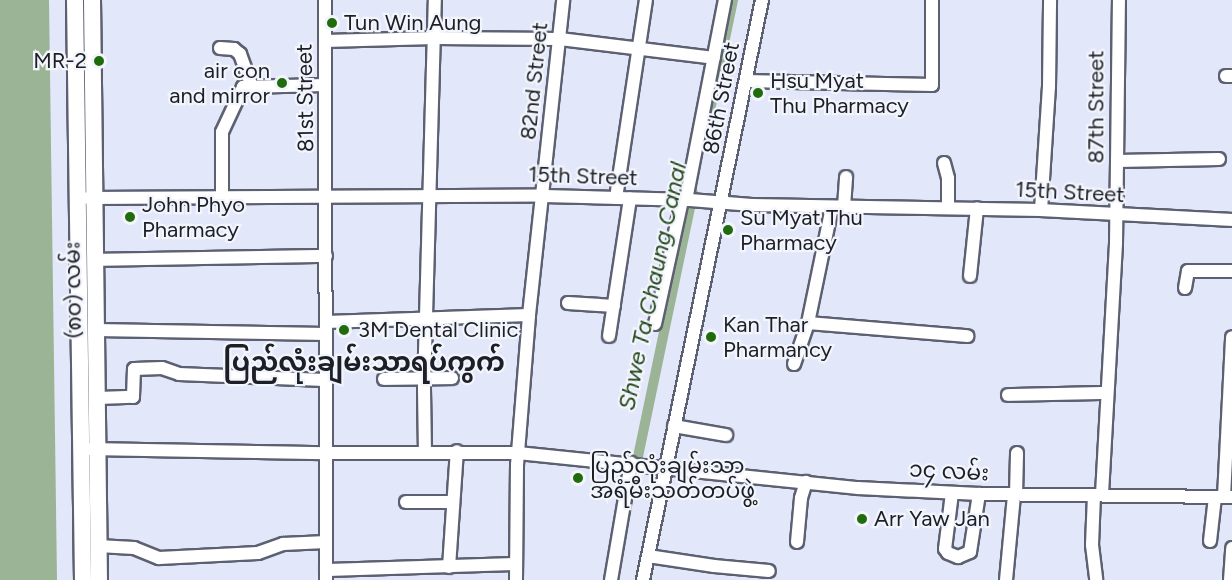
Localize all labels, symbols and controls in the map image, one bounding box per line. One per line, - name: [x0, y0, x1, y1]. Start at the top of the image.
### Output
- place label: Tun Win Aung: [344, 10, 481, 36]
- marker: Tun Win Aung: [325, 16, 339, 30]
- street label: 82nd Street: [515, 21, 553, 141]
- street label: 86th Street: [697, 40, 745, 156]
- street label: 81st Street: [291, 44, 319, 152]
- place label: MR-2: [33, 48, 87, 74]
- street label: 87th Street: [1083, 51, 1109, 163]
- marker: MR-2: [92, 54, 106, 68]
- place label: air con and mirror: [169, 57, 270, 108]
- place label: Hsu Myat Thu Pharmacy: [770, 67, 909, 118]
- marker: air con and mirror: [275, 76, 289, 90]
- marker: Hsu Myat Thu Pharmacy: [751, 86, 765, 100]
- water label: Shwe Ta Chaung Canal: [612, 159, 692, 413]
- street label: 15th Street: [528, 161, 638, 191]
- street label: 15th Street: [1015, 176, 1125, 208]
- place label: John Phyo Pharmacy: [142, 191, 245, 242]
- place label: Su Myat Thu Pharmacy: [740, 204, 863, 255]
- marker: John Phyo Pharmacy: [123, 210, 137, 224]
- marker: Su Myat Thu Pharmacy: [721, 223, 735, 237]
- street label: (၈၀) လမ်း: [59, 241, 87, 339]
- place label: Kan Thar Pharmancy: [723, 311, 832, 362]
- place label: 3M Dental Clinic: [358, 317, 518, 343]
- marker: 3M Dental Clinic: [335, 321, 353, 339]
- marker: Kan Thar Pharmancy: [704, 330, 718, 344]
- district label: ပြည်လုံးချမ်းသာရပ်ကွက်: [223, 347, 505, 379]
- place label: ပြည်လုံးချမ်းသာ အရံမီးသတ်တပ်ဖွဲ့: [590, 452, 755, 504]
- street label: ၁၄ လမ်း: [908, 456, 990, 486]
- marker: ပြည်လုံးချမ်းသာ အရံမီးသတ်တပ်ဖွဲ့: [571, 471, 585, 485]
- place label: Arr Yaw Jan: [874, 506, 990, 532]
- marker: Arr Yaw Jan: [855, 512, 869, 526]

